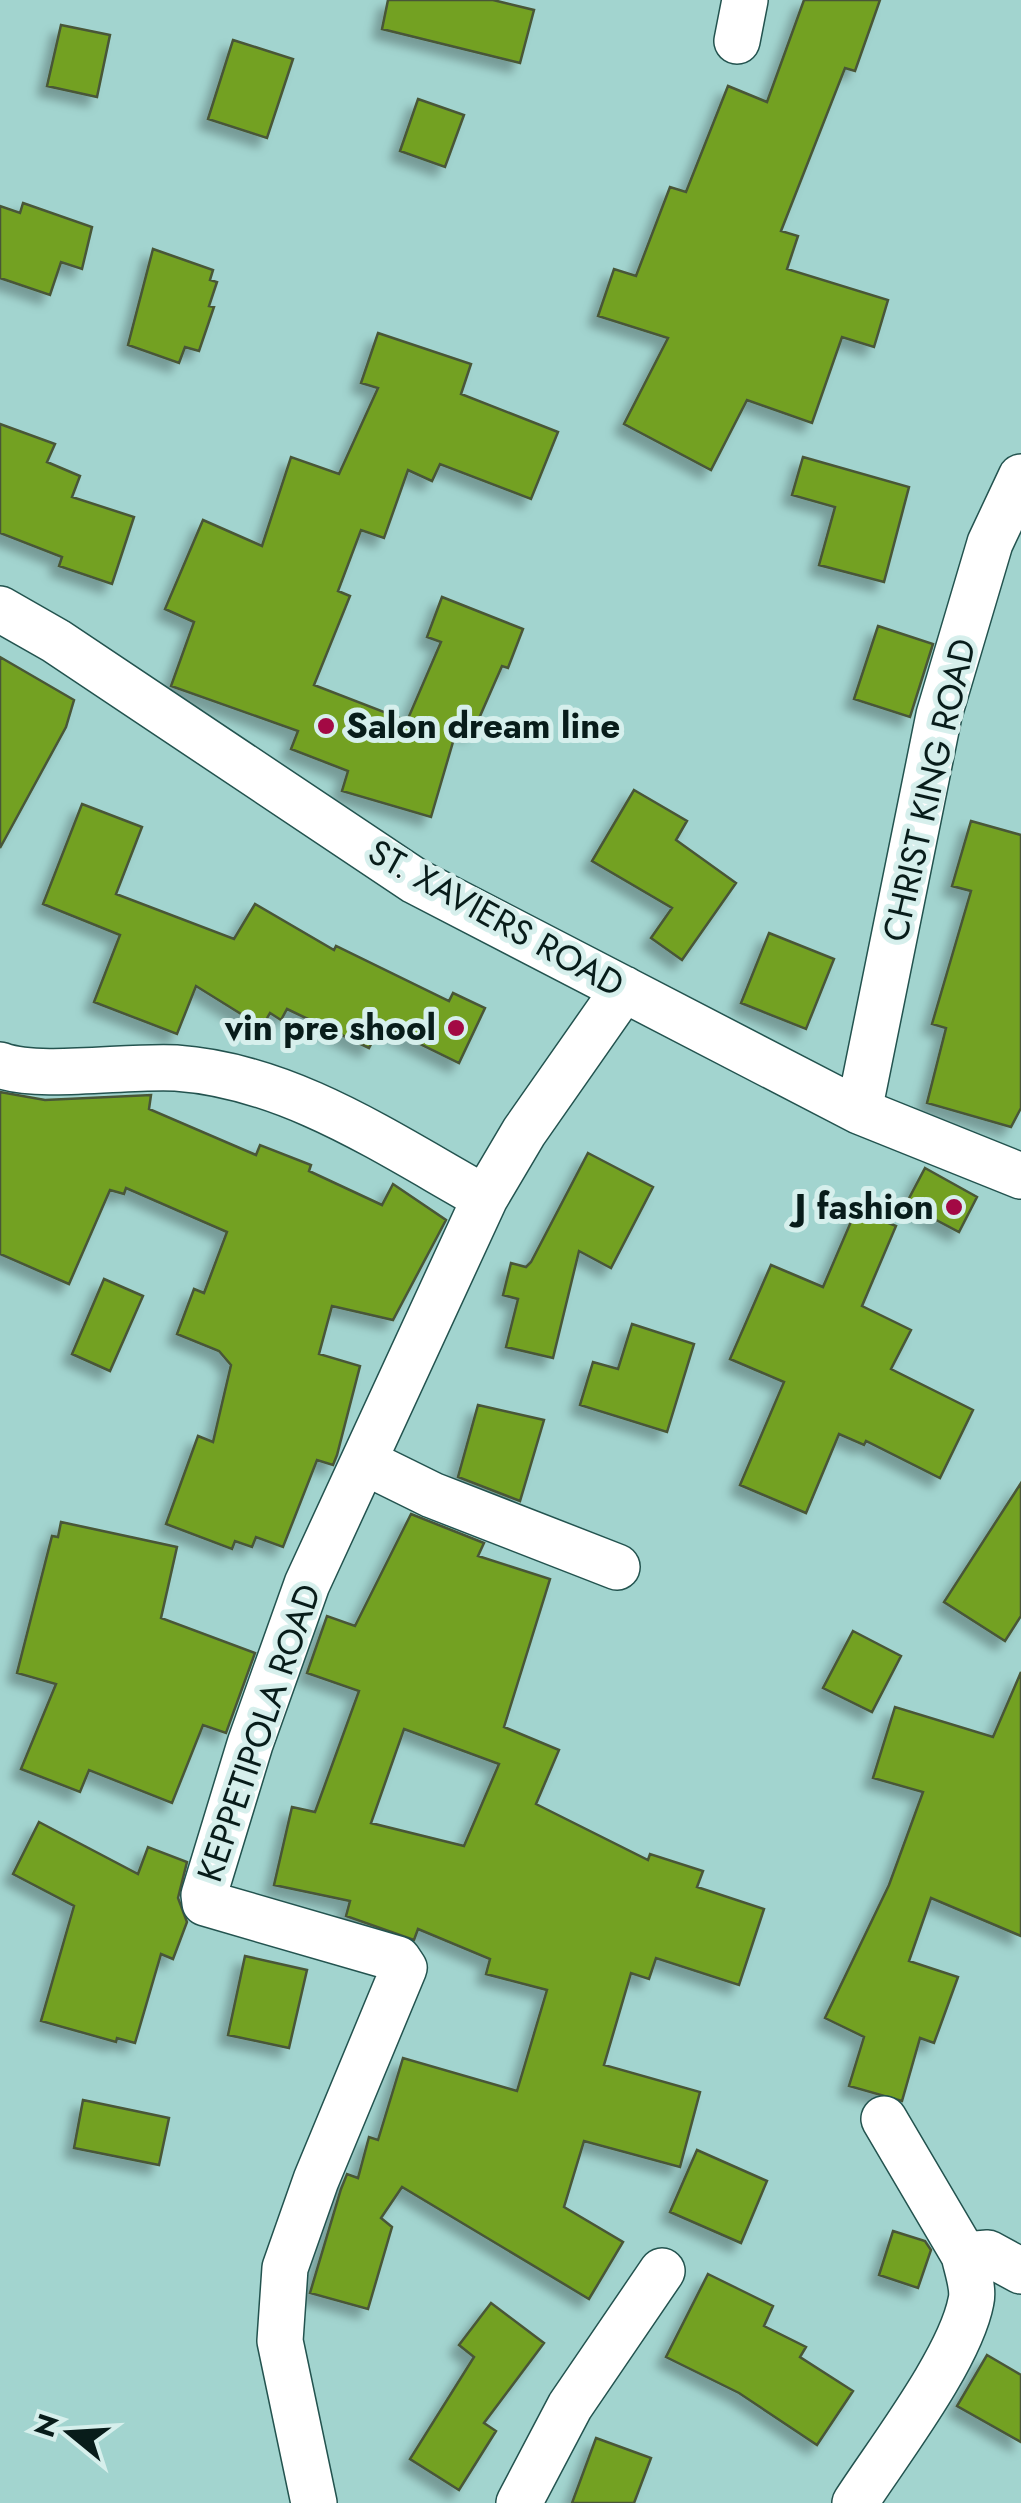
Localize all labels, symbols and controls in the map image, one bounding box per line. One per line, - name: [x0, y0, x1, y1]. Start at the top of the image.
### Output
- street label: CHRIST KING ROAD: [870, 634, 988, 946]
- place label: Salon dream line: [346, 701, 620, 751]
- marker: Salon dream line: [315, 715, 337, 737]
- street label: ST. XAVIERS ROAD: [359, 827, 633, 1009]
- place label: vin pre shool: [224, 1003, 436, 1053]
- marker: vin pre shool: [445, 1017, 467, 1039]
- place label: J fashion: [789, 1182, 934, 1232]
- marker: J fashion: [943, 1196, 965, 1218]
- street label: KEPPETIPOLA ROAD: [185, 1577, 333, 1889]
- north arrow: [20, 2383, 120, 2483]
- text: N: [24, 2409, 70, 2442]

